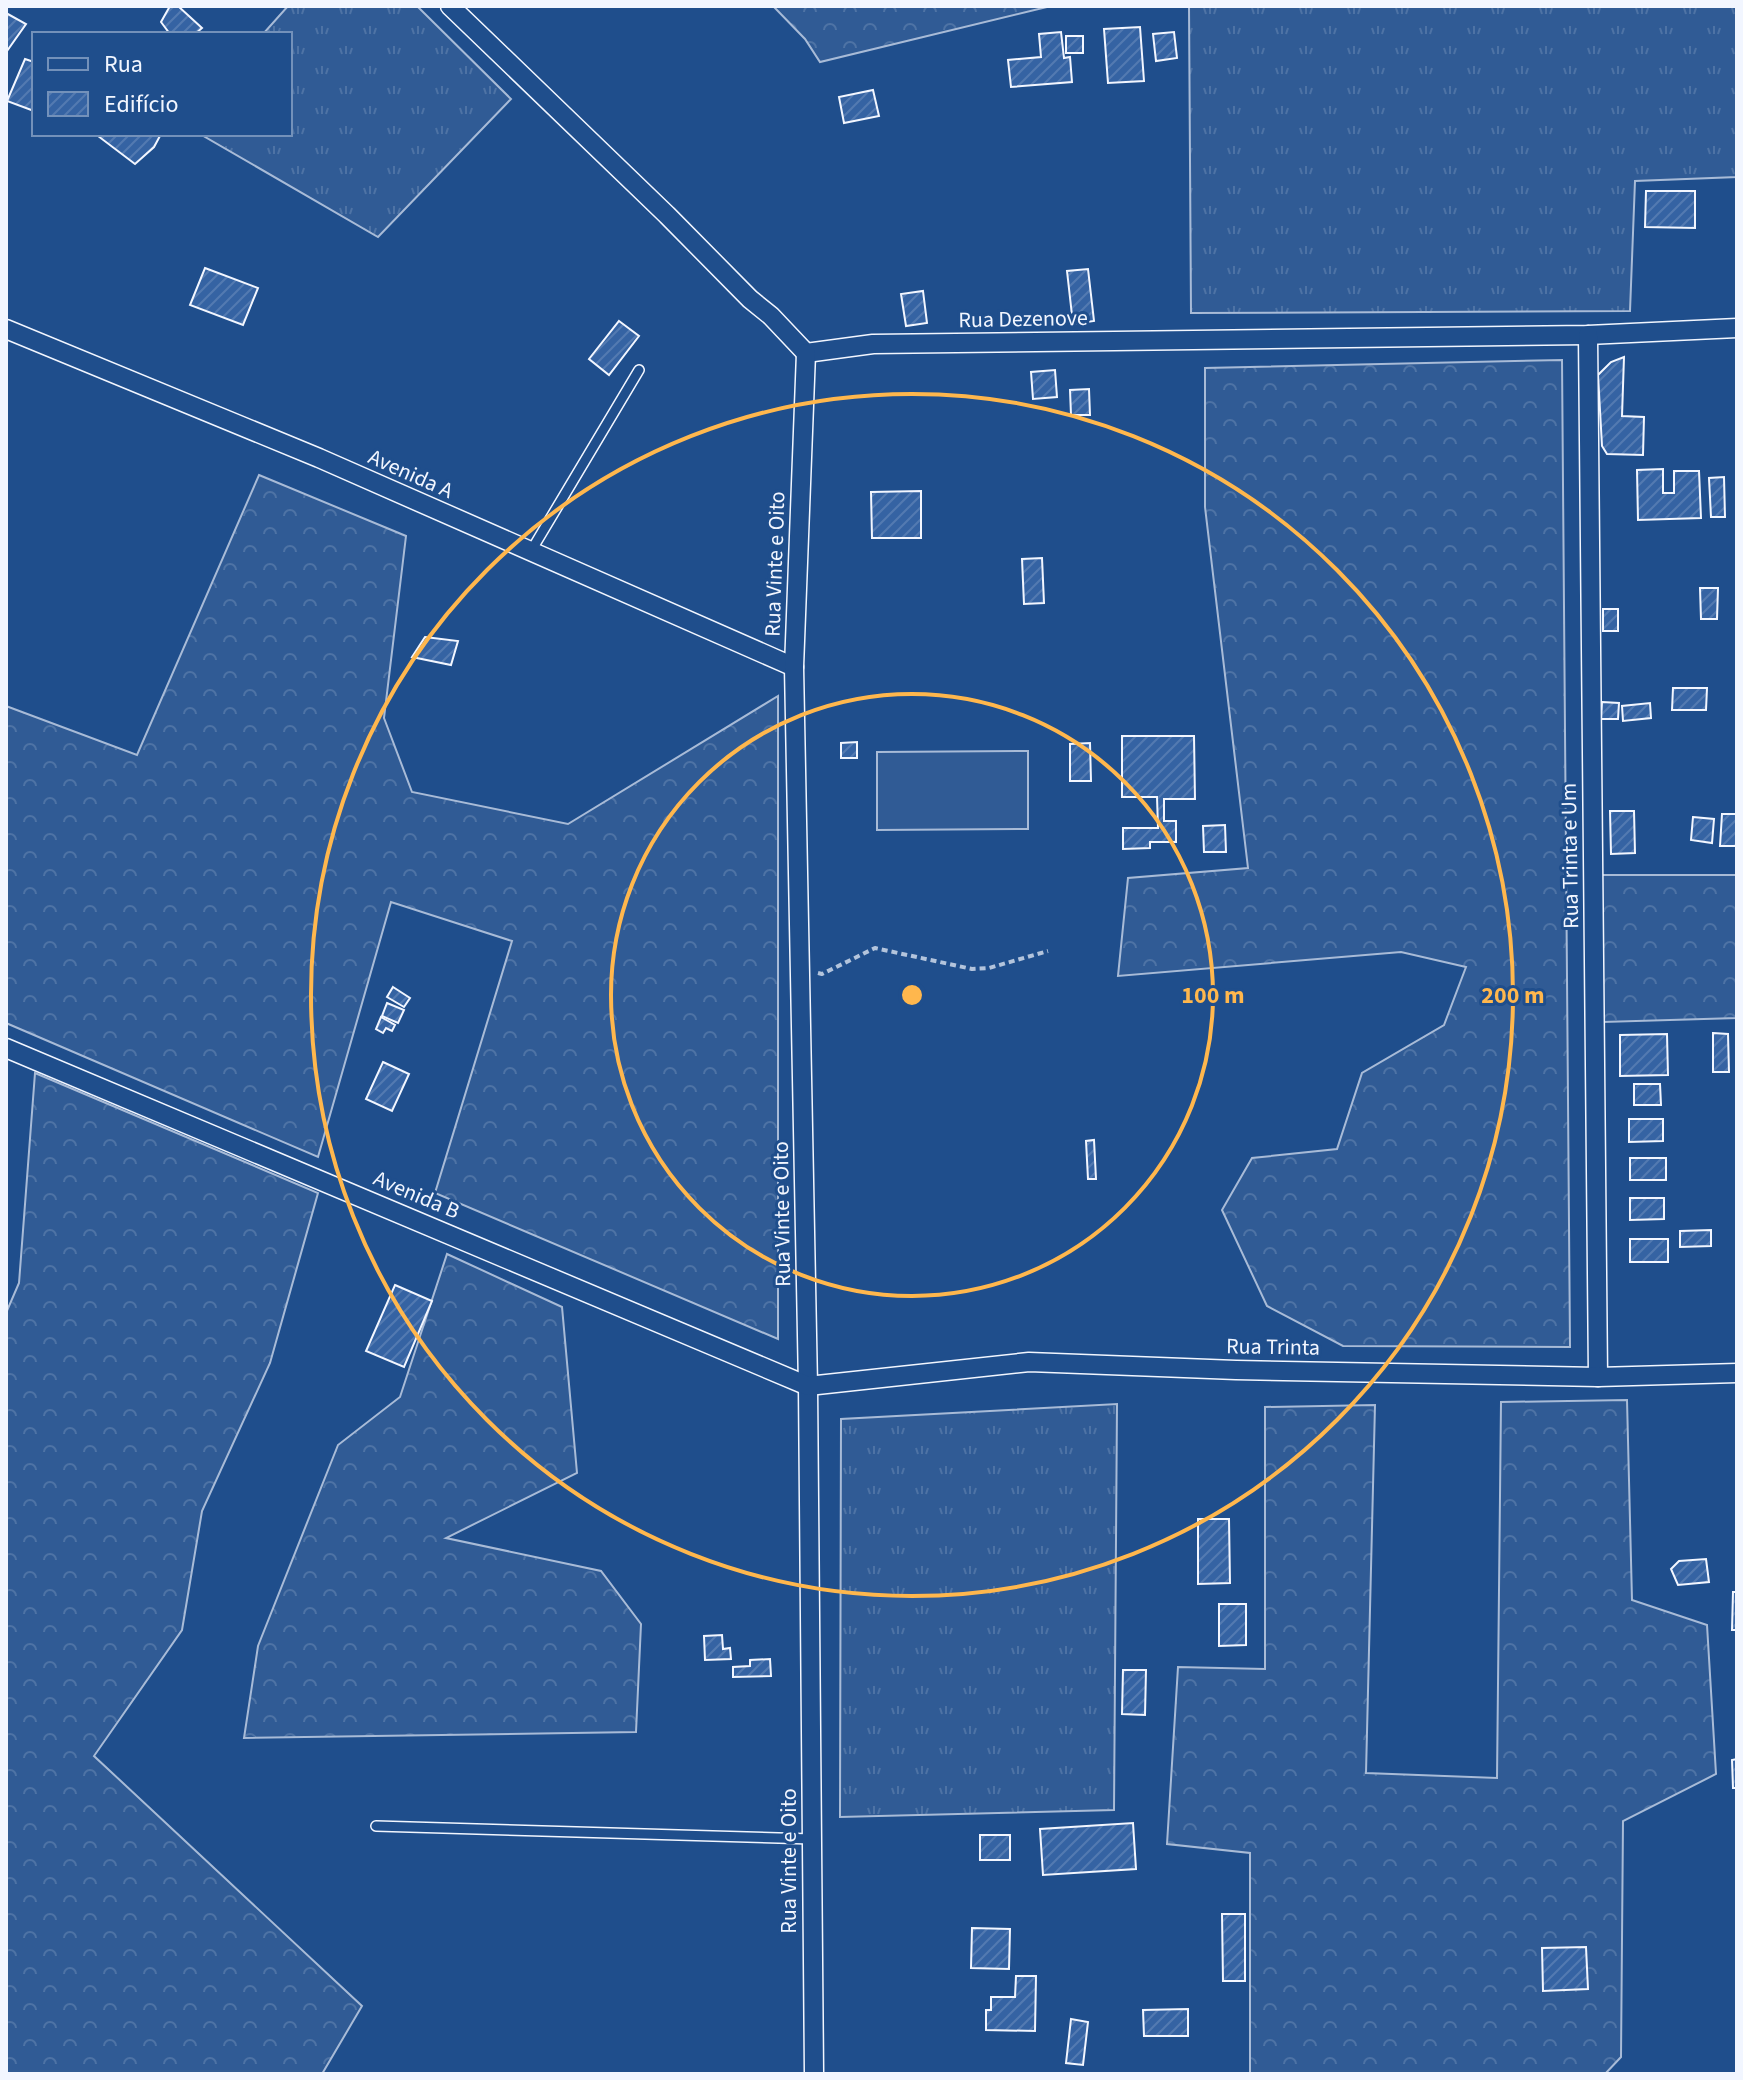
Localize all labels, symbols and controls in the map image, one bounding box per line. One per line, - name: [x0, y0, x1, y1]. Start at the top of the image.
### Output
- legend: [32, 32, 292, 136]
- text: Rua: [104, 47, 143, 82]
- text: Edifício: [104, 87, 178, 122]
- street label: Rua Dezenove: [958, 302, 1088, 336]
- street label: Avenida A: [363, 441, 458, 507]
- street label: Rua Vinte e Oito: [756, 491, 794, 637]
- street label: Rua Trinta e Um: [1553, 783, 1587, 929]
- text: 100 m: [1181, 978, 1245, 1013]
- text: 200 m: [1481, 978, 1545, 1013]
- centre of rings: [898, 981, 926, 1009]
- street label: Rua Vinte e Oito: [765, 1141, 799, 1287]
- street label: Avenida B: [368, 1162, 465, 1227]
- street label: Rua Trinta: [1226, 1330, 1320, 1364]
- street label: Rua Vinte e Oito: [773, 1788, 805, 1934]

